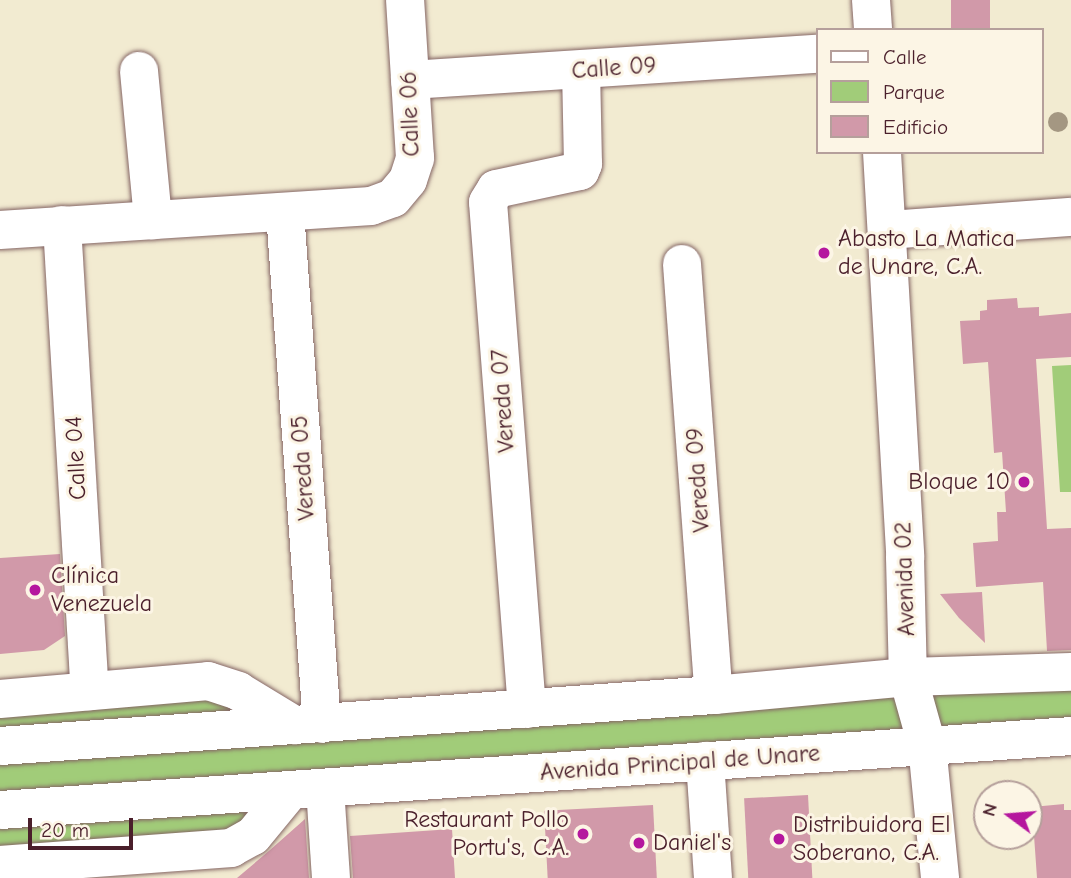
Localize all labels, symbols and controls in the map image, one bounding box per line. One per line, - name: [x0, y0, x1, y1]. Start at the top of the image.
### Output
- legend: [816, 28, 1043, 154]
- text: Calle: [883, 45, 926, 69]
- street label: Calle 09: [571, 51, 657, 85]
- street label: Calle 06: [394, 71, 426, 157]
- text: Parque: [883, 80, 945, 104]
- text: Edificio: [883, 115, 948, 139]
- place label: Abasto La Matica de Unare, C.A.: [838, 225, 1015, 281]
- marker: Abasto La Matica de Unare, C.A.: [816, 245, 832, 261]
- street label: Vereda 07: [485, 348, 521, 454]
- street label: Vereda 05: [285, 414, 321, 522]
- street label: Calle 04: [59, 415, 93, 501]
- street label: Vereda 09: [680, 427, 716, 533]
- place label: Bloque 10: [908, 468, 1010, 496]
- marker: Bloque 10: [1016, 474, 1032, 490]
- street label: Avenida 02: [889, 521, 921, 637]
- place label: Clínica Venezuela: [51, 562, 152, 618]
- marker: Clínica Venezuela: [25, 580, 45, 600]
- street label: Avenida Principal de Unare: [539, 739, 821, 787]
- north arrow: [973, 780, 1043, 850]
- text: N: [977, 801, 1002, 819]
- scale bar: [32, 804, 136, 848]
- place label: Restaurant Pollo Portu's, C.A.: [404, 806, 569, 862]
- place label: Distribuidora El Soberano, C.A.: [793, 811, 951, 867]
- text: 20 m: [41, 818, 89, 842]
- marker: Restaurant Pollo Portu's, C.A.: [575, 826, 591, 842]
- place label: Daniel's: [653, 829, 731, 857]
- marker: Distribuidora El Soberano, C.A.: [771, 831, 787, 847]
- marker: Daniel's: [631, 835, 647, 851]

